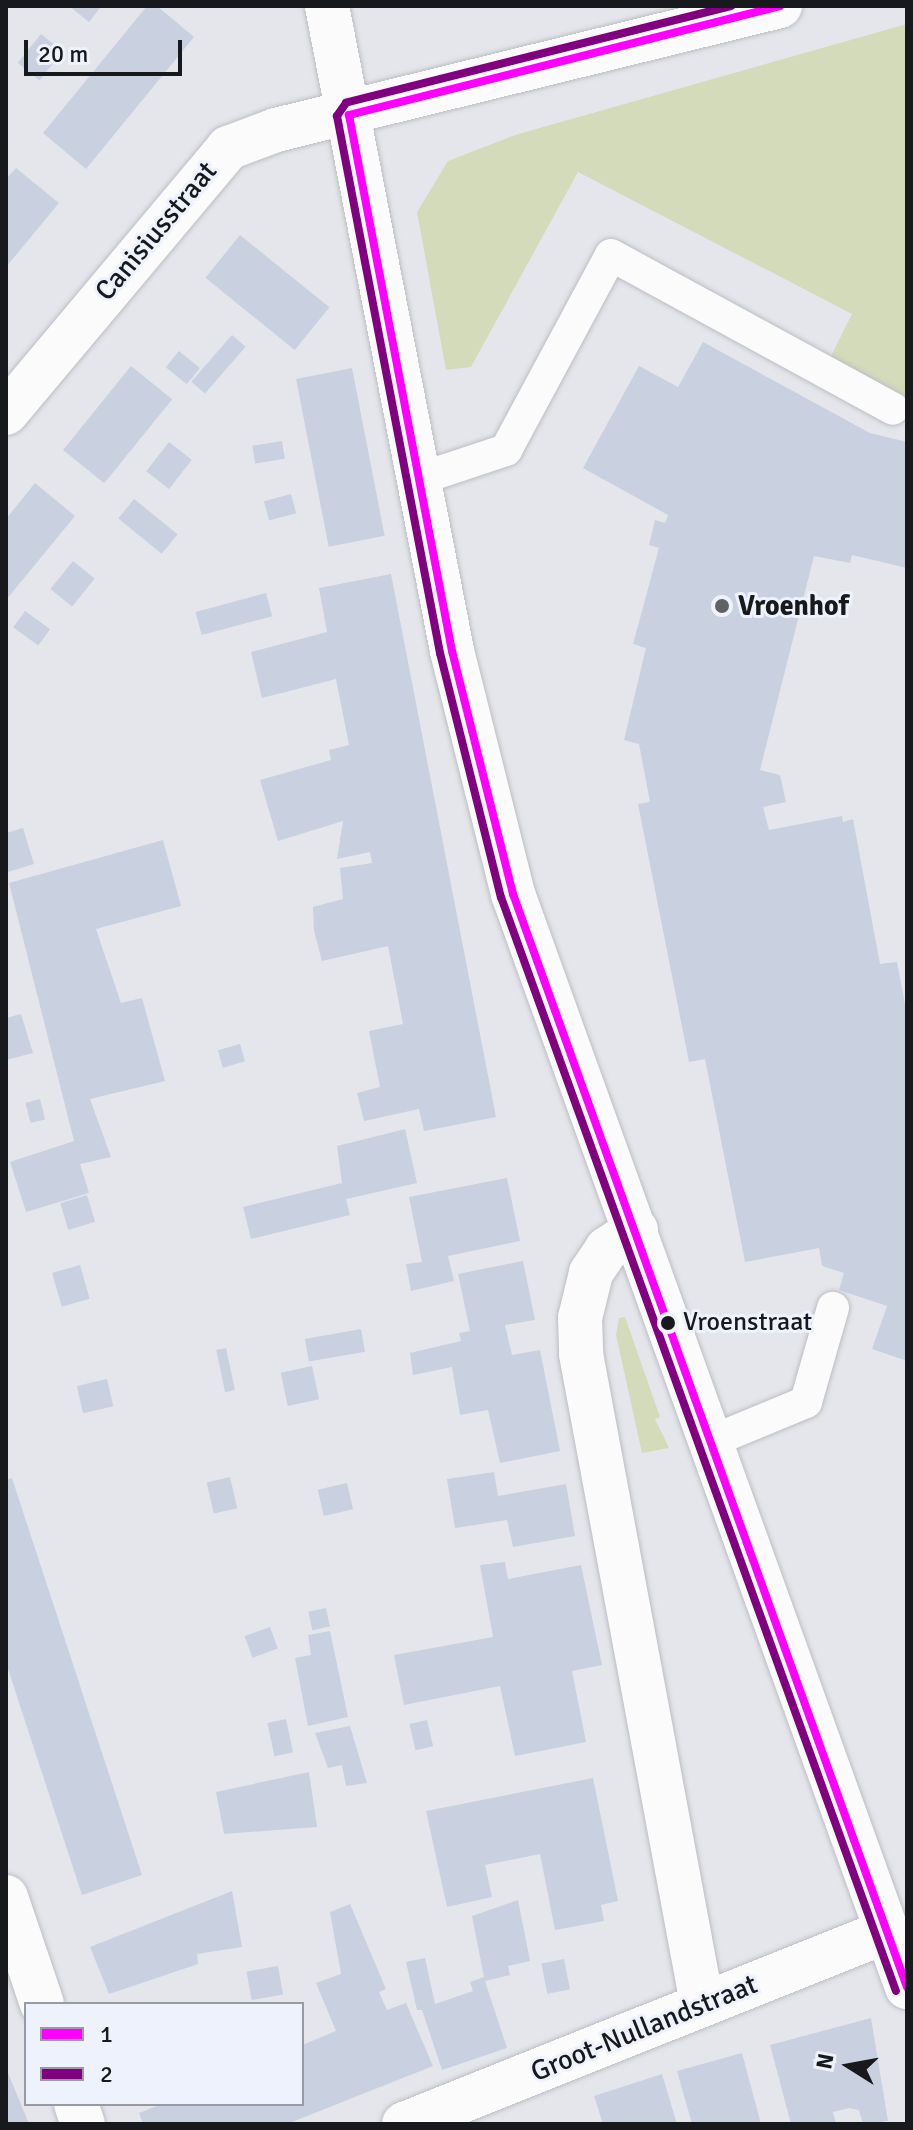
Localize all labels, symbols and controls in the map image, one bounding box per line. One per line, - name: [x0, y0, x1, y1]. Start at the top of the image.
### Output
- scale bar: [28, 24, 186, 74]
- text: 20 m: [38, 39, 88, 69]
- street label: Canisiusstraat: [88, 155, 224, 307]
- place label: Vroenhof: [738, 589, 849, 623]
- marker: Vroenhof: [713, 597, 731, 615]
- place label: Vroenstraat: [683, 1307, 812, 1339]
- marker: Vroenstraat: [660, 1315, 676, 1331]
- street label: Groot-Nullandstraat: [526, 1967, 762, 2089]
- legend: [24, 2002, 304, 2106]
- text: 1: [100, 2019, 113, 2049]
- north arrow: [809, 2026, 889, 2106]
- text: N: [810, 2051, 840, 2071]
- text: 2: [100, 2059, 113, 2089]

